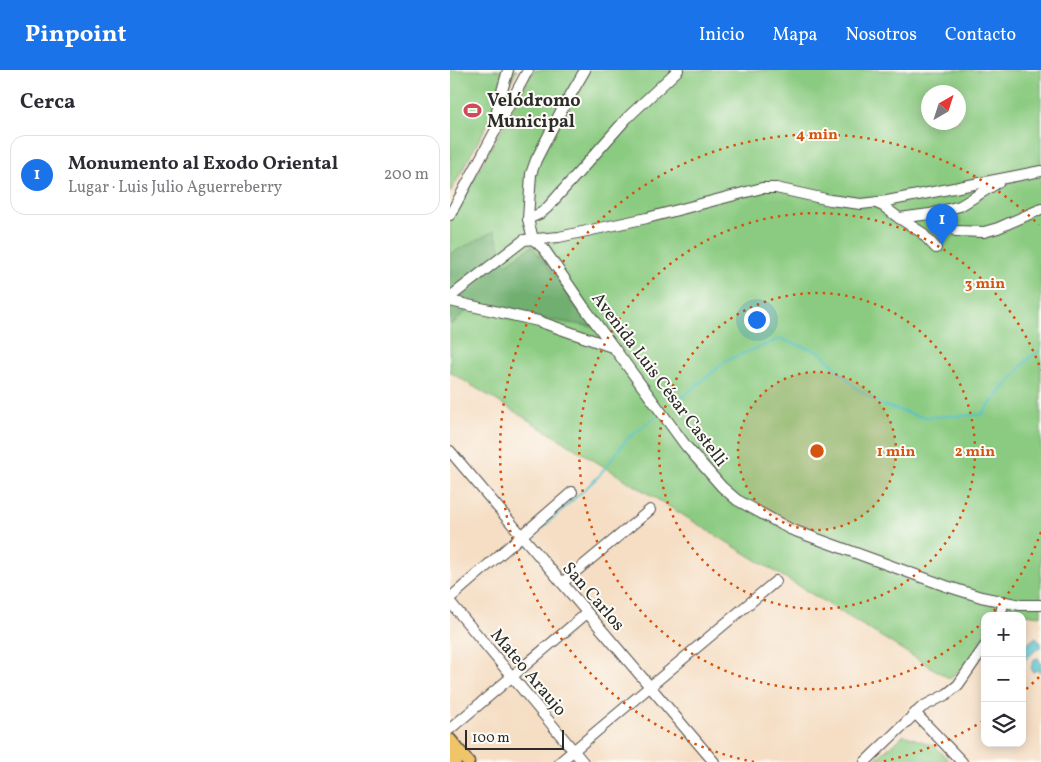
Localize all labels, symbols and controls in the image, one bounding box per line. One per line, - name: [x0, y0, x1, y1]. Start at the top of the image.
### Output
- text: Pinpoint: [25, 18, 127, 52]
- text: Inicio: [699, 23, 745, 48]
- text: Mapa: [773, 23, 818, 48]
- text: Nosotros: [846, 23, 917, 48]
- text: Contacto: [945, 23, 1016, 48]
- north arrow: [921, 85, 966, 130]
- text: Cerca: [20, 88, 75, 117]
- place label: Velódromo Municipal: [487, 89, 581, 135]
- sports icon: Velódromo Municipal: [463, 100, 483, 120]
- text: 4 min: [796, 125, 838, 146]
- text: Monumento al Exodo Oriental: [68, 151, 338, 177]
- text: 1: [34, 164, 40, 186]
- text: 200 m: [384, 164, 429, 186]
- text: Lugar · Luis Julio Aguerreberry: [68, 177, 282, 199]
- pin: 1: [926, 204, 958, 245]
- text: 3 min: [965, 274, 1005, 295]
- street label: Avenida Luis César Castelli: [585, 287, 733, 472]
- your location: [744, 307, 770, 333]
- centre of rings: [808, 442, 826, 460]
- text: 1 min: [877, 442, 915, 463]
- text: 2 min: [955, 442, 995, 463]
- street label: San Carlos: [556, 557, 630, 637]
- map controls: [981, 612, 1026, 747]
- button: +: [981, 612, 1026, 657]
- street label: Mateo Araujo: [484, 624, 572, 722]
- button: −: [981, 657, 1026, 702]
- button: layers: [981, 702, 1026, 747]
- scale bar: [465, 727, 564, 750]
- text: 100 m: [472, 729, 510, 748]

